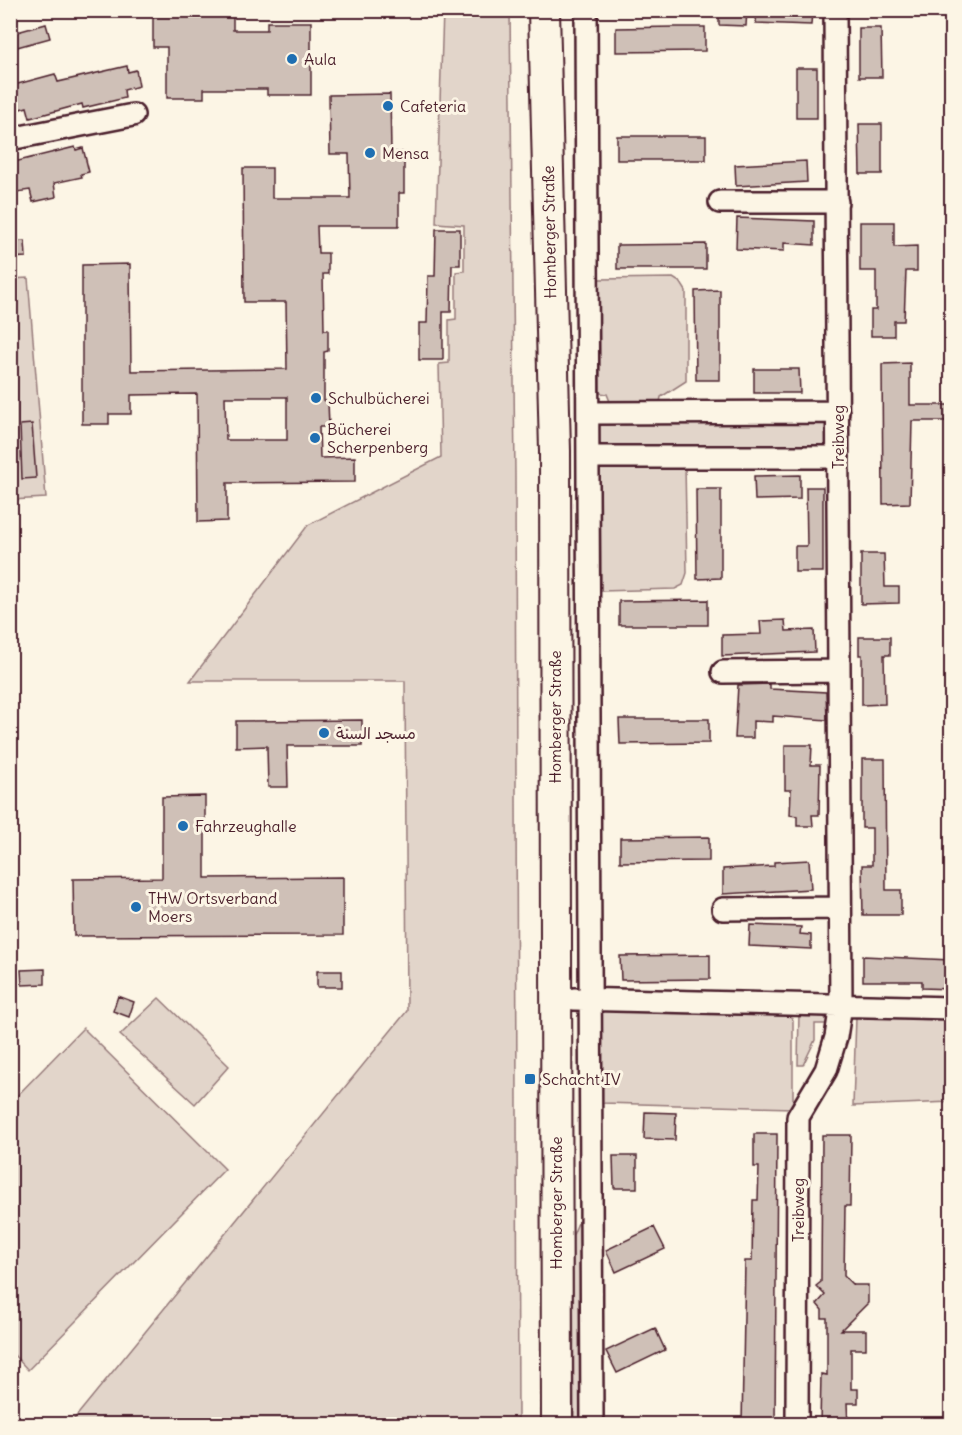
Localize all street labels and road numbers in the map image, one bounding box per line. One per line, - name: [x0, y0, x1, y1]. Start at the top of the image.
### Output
- street label: Homberger Straße: [538, 165, 560, 299]
- street label: Treibweg: [828, 405, 848, 469]
- street label: Homberger Straße: [545, 650, 565, 784]
- street label: Homberger Straße: [546, 1136, 566, 1270]
- street label: Treibweg: [788, 1178, 808, 1242]

